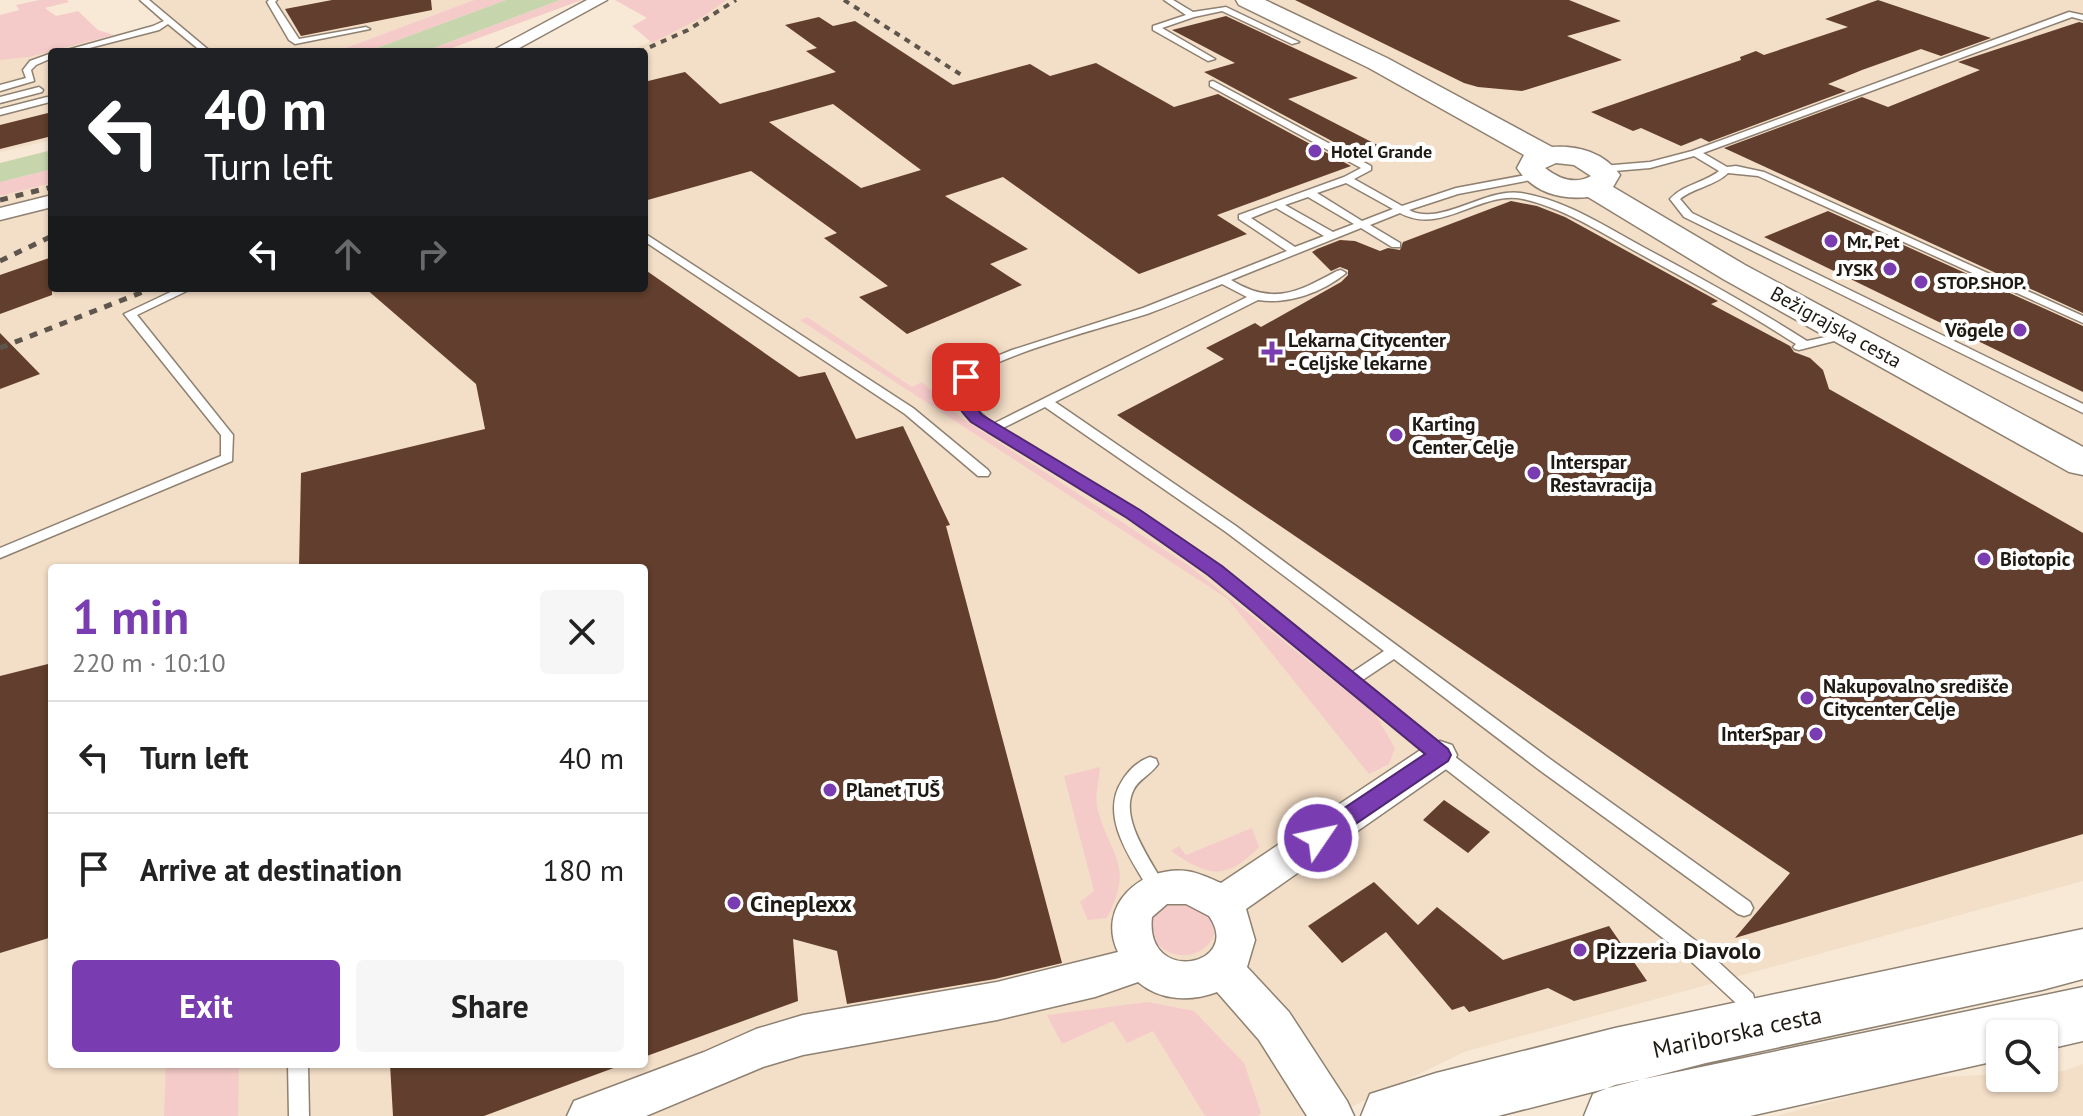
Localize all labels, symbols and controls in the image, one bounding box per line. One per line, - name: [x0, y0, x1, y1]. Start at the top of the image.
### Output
- text: 40 m: [204, 73, 327, 145]
- icon: left: [72, 80, 176, 184]
- place label: Hotel Grande: [1331, 140, 1432, 163]
- marker: Hotel Grande: [1306, 142, 1324, 160]
- text: Turn left: [204, 143, 333, 190]
- place label: Mr. Pet: [1847, 230, 1900, 253]
- icon: left: [242, 232, 286, 276]
- icon: ahead: [326, 232, 370, 276]
- icon: right: [410, 232, 454, 276]
- marker: Mr. Pet: [1822, 232, 1840, 250]
- place label: JYSK: [1836, 258, 1874, 281]
- marker: JYSK: [1881, 260, 1899, 278]
- place label: STOP.SHOP.: [1937, 271, 2026, 294]
- marker: STOP.SHOP.: [1912, 273, 1930, 291]
- street label: Bežigrajska cesta: [1766, 280, 1906, 374]
- place label: Vögele: [1944, 317, 2004, 343]
- marker: Vögele: [2011, 321, 2029, 339]
- place label: Lekarna Citycenter - Celjske lekarne: [1288, 327, 1446, 376]
- pin: [932, 343, 1000, 411]
- marker: Lekarna Citycenter - Celjske lekarne: [1263, 343, 1281, 361]
- icon: arrive: [944, 355, 988, 399]
- place label: Karting Center Celje: [1412, 411, 1514, 460]
- marker: Karting Center Celje: [1387, 426, 1405, 444]
- place label: Interspar Restavracija: [1550, 449, 1652, 498]
- marker: Interspar Restavracija: [1525, 464, 1543, 482]
- place label: Biotopic: [2000, 546, 2071, 572]
- marker: Biotopic: [1975, 550, 1993, 568]
- text: 1 min: [72, 585, 189, 647]
- button: close: [540, 590, 624, 674]
- text: 220 m · 10:10: [72, 646, 226, 679]
- place label: Nakupovalno središče Citycenter Celje: [1823, 673, 2009, 722]
- marker: Nakupovalno središče Citycenter Celje: [1798, 689, 1816, 707]
- place label: InterSpar: [1721, 721, 1800, 747]
- marker: InterSpar: [1807, 725, 1825, 743]
- icon: left: [72, 735, 116, 779]
- text: Turn left: [140, 738, 248, 777]
- text: 40 m: [559, 738, 624, 777]
- place label: Planet TUŠ: [846, 777, 940, 803]
- marker: Planet TUŠ: [821, 781, 839, 799]
- position arrow: [1276, 796, 1360, 880]
- icon: arrive: [72, 847, 116, 891]
- text: Arrive at destination: [140, 850, 402, 889]
- text: 180 m: [543, 850, 624, 889]
- place label: Cineplexx: [750, 888, 852, 919]
- marker: Cineplexx: [725, 894, 743, 912]
- place label: Pizzeria Diavolo: [1596, 935, 1761, 966]
- marker: Pizzeria Diavolo: [1571, 941, 1589, 959]
- button: Exit: [72, 960, 340, 1052]
- button: Share: [356, 960, 624, 1052]
- street label: Mariborska cesta: [1650, 999, 1824, 1065]
- map controls: [1986, 1020, 2058, 1092]
- button: search: [1986, 1020, 2058, 1092]

